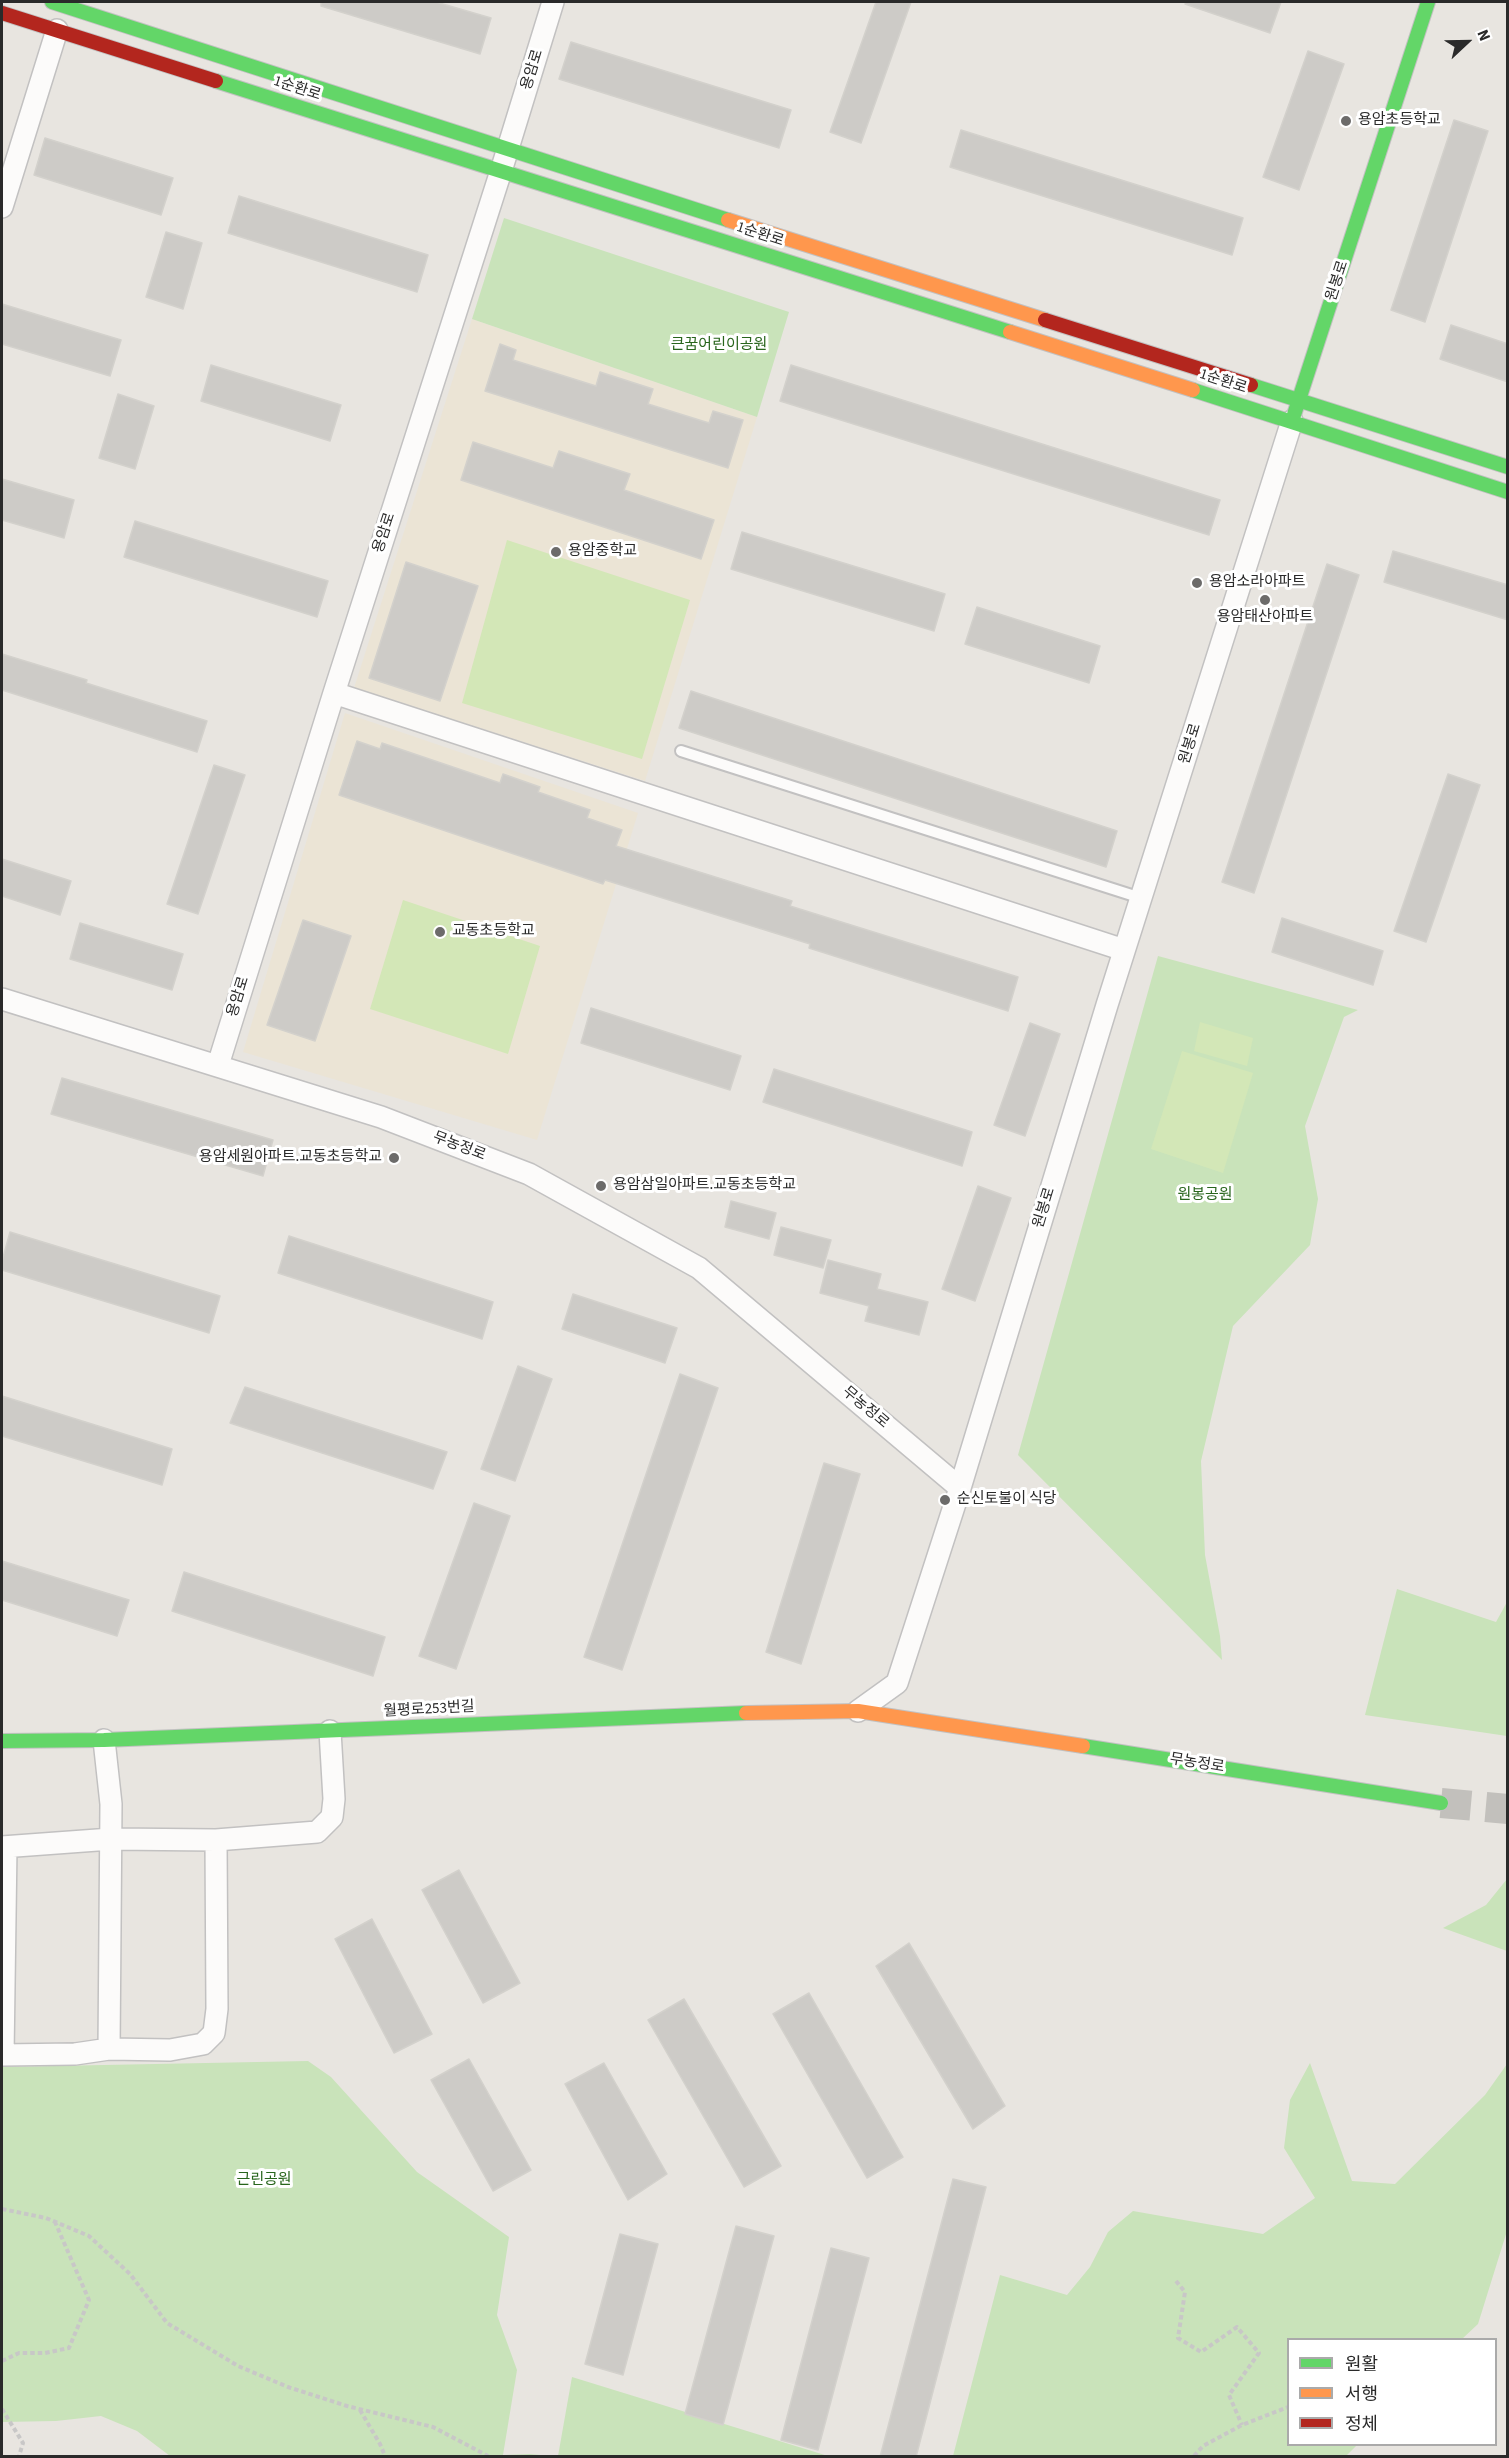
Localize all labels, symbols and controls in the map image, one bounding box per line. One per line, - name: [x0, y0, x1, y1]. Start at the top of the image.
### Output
- north arrow: [1437, 12, 1497, 72]
- text: N: [1471, 26, 1496, 44]
- street label: 용암로: [518, 48, 548, 92]
- street label: 1순환로: [271, 73, 323, 105]
- place label: 용암초등학교: [1358, 112, 1441, 130]
- marker: 용암초등학교: [1339, 114, 1353, 128]
- street label: 1순환로: [734, 219, 786, 251]
- street label: 원봉로: [1323, 259, 1353, 303]
- park label: 큰꿈어린이공원: [671, 337, 767, 355]
- street label: 1순환로: [1197, 366, 1249, 398]
- street label: 용암로: [370, 511, 400, 555]
- place label: 용암중학교: [568, 543, 637, 561]
- marker: 용암중학교: [549, 545, 563, 559]
- place label: 용암소라아파트: [1209, 574, 1306, 592]
- marker: 용암소라아파트: [1190, 576, 1204, 590]
- marker: 용암태산아파트: [1258, 593, 1272, 607]
- place label: 용암태산아파트: [1217, 609, 1313, 627]
- street label: 원봉로: [1176, 722, 1206, 766]
- place label: 교동초등학교: [452, 923, 535, 941]
- marker: 교동초등학교: [433, 925, 447, 939]
- street label: 용암로: [224, 975, 254, 1019]
- street label: 무농정로: [430, 1129, 488, 1165]
- place label: 용암세원아파트.교동초등학교: [199, 1149, 382, 1167]
- marker: 용암세원아파트.교동초등학교: [387, 1151, 401, 1165]
- place label: 용암삼일아파트.교동초등학교: [613, 1177, 796, 1195]
- marker: 용암삼일아파트.교동초등학교: [594, 1179, 608, 1193]
- street label: 원봉로: [1030, 1186, 1060, 1230]
- park label: 원봉공원: [1177, 1187, 1233, 1205]
- street label: 무농정로: [838, 1383, 892, 1433]
- place label: 순신토불이 식당: [957, 1491, 1057, 1509]
- marker: 순신토불이 식당: [938, 1493, 952, 1507]
- street label: 월평로253번길: [383, 1699, 475, 1721]
- street label: 무농정로: [1168, 1751, 1226, 1777]
- park label: 근린공원: [236, 2172, 292, 2190]
- legend: [1287, 2338, 1497, 2446]
- text: 원활: [1345, 2352, 1378, 2377]
- text: 서행: [1345, 2382, 1378, 2407]
- text: 정체: [1345, 2412, 1378, 2437]

